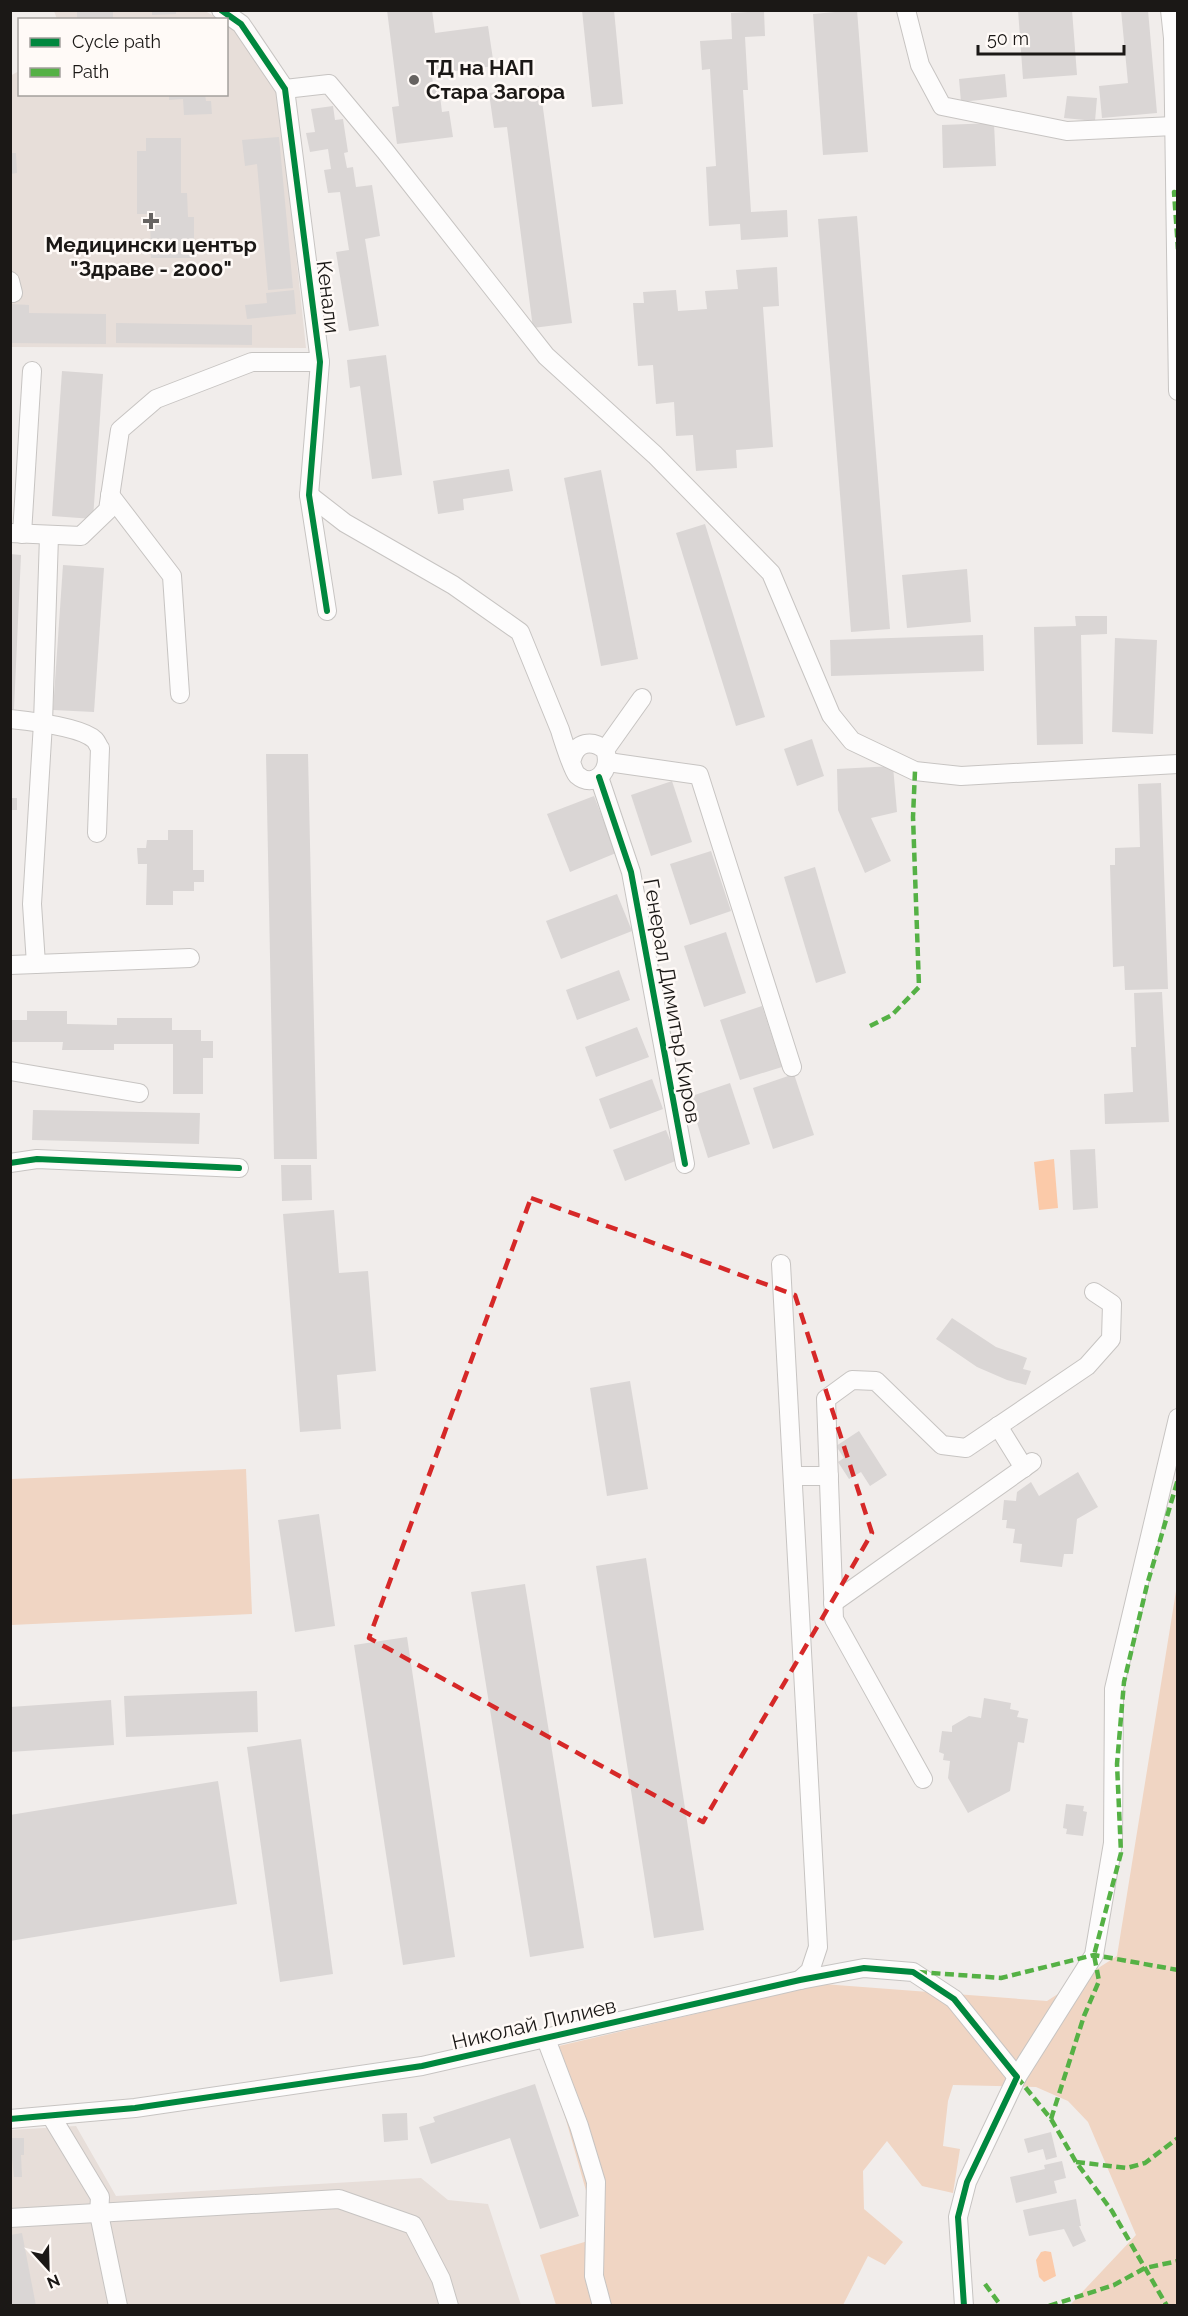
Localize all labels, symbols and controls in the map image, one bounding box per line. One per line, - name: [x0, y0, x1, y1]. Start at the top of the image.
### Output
- legend: [18, 18, 228, 96]
- scale bar: [978, 18, 1124, 56]
- text: 50 m: [987, 28, 1029, 49]
- text: Cycle path: [72, 31, 161, 52]
- place label: ТД на НАП Стара Загора: [426, 55, 565, 104]
- text: Path: [72, 61, 109, 82]
- marker: ТД на НАП Стара Загора: [407, 73, 421, 87]
- marker: Медицински център "Здраве - 2000": [142, 212, 160, 230]
- place label: Медицински център "Здраве - 2000": [45, 232, 257, 281]
- street label: Кенали: [312, 259, 345, 335]
- street label: Генерал Димитър Киров: [639, 877, 706, 1125]
- street label: Николай Лилиев: [449, 1992, 618, 2055]
- north arrow: [18, 2238, 78, 2298]
- text: N: [44, 2270, 63, 2293]

